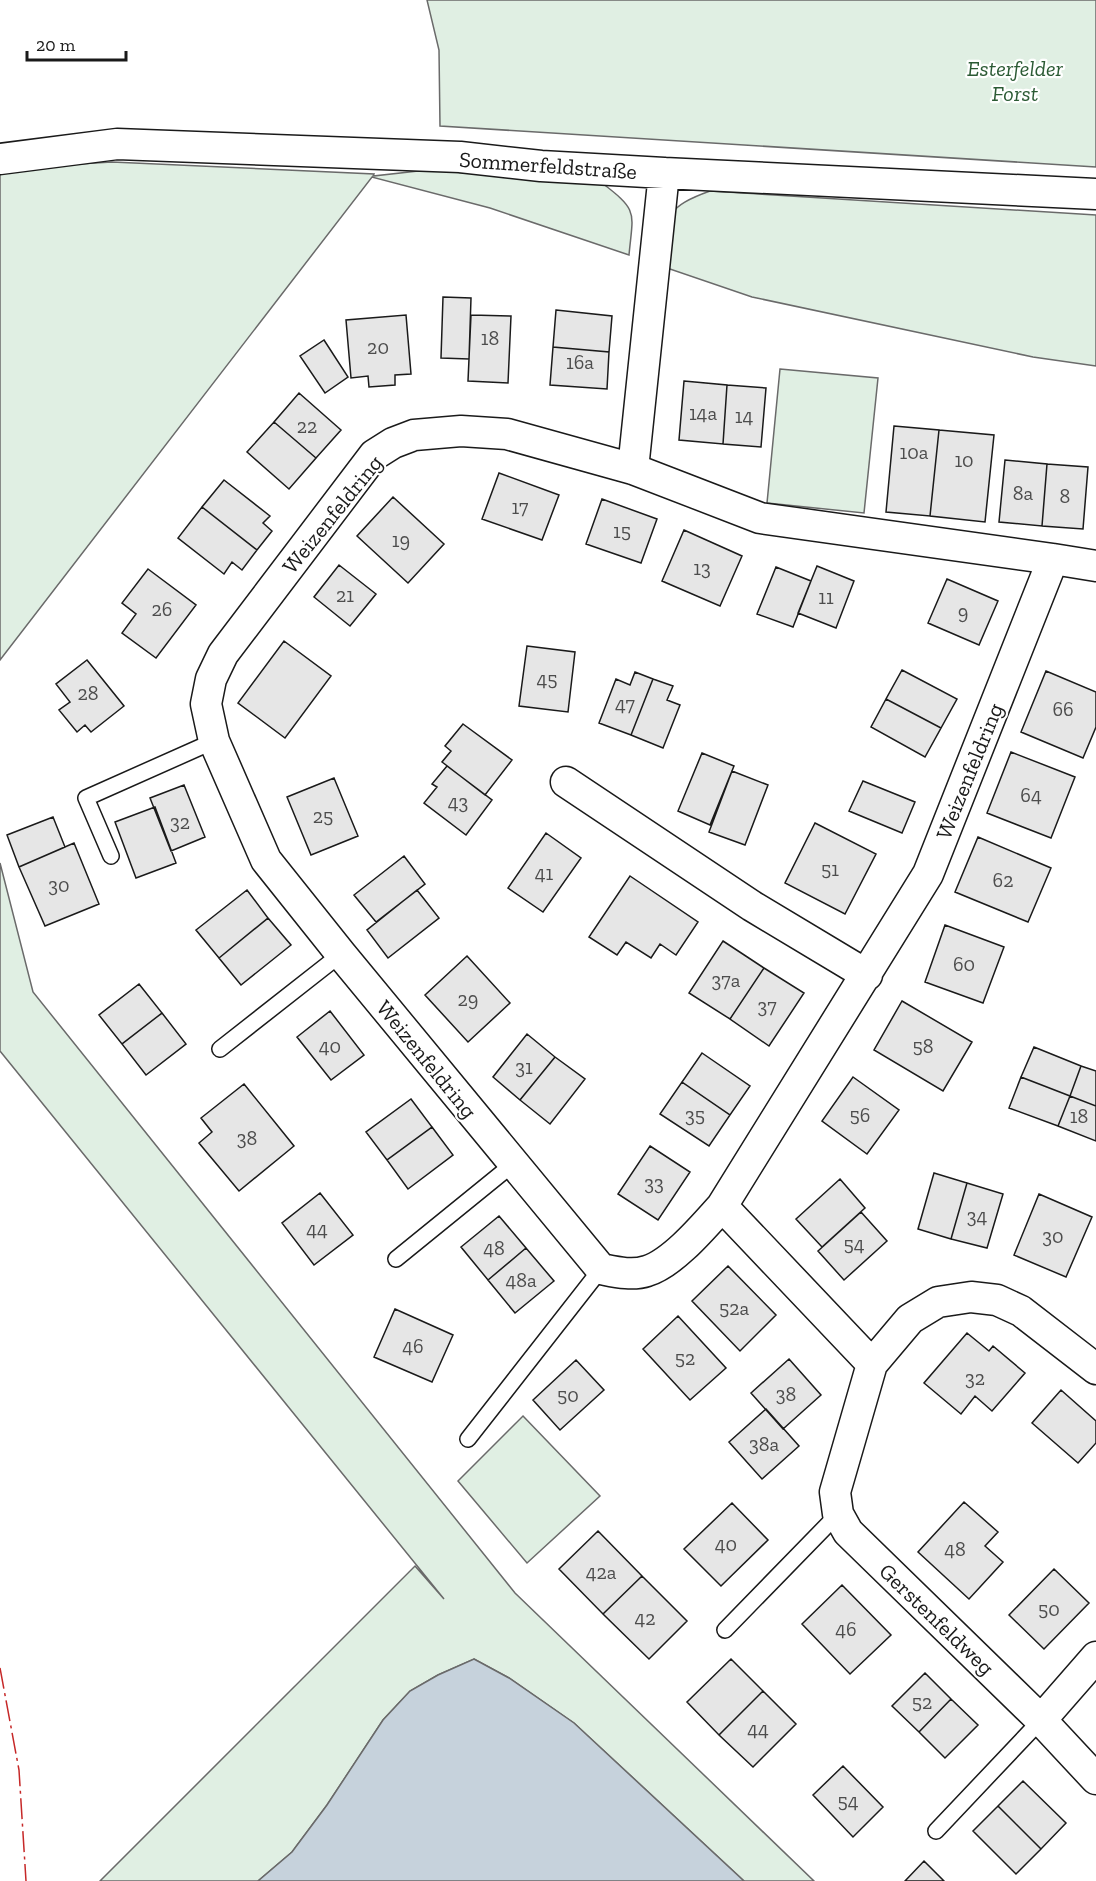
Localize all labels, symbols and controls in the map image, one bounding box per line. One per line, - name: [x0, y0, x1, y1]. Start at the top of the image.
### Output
- scale bar: [27, 24, 126, 62]
- text: 20 m: [36, 34, 76, 56]
- park label: Esterfelder Forst: [967, 55, 1064, 107]
- street label: Sommerfeldstraße: [458, 146, 638, 185]
- house number: 18: [481, 326, 499, 350]
- house number: 20: [367, 335, 389, 359]
- house number: 16a: [566, 350, 594, 374]
- house number: 14a: [689, 401, 717, 425]
- house number: 14: [735, 404, 753, 428]
- house number: 22: [297, 414, 317, 438]
- house number: 10a: [900, 440, 929, 464]
- house number: 10: [954, 448, 974, 472]
- street label: Weizenfeldring: [276, 450, 388, 579]
- house number: 8a: [1013, 481, 1034, 505]
- house number: 8: [1060, 484, 1070, 508]
- house number: 17: [512, 495, 529, 519]
- house number: 15: [613, 519, 631, 543]
- house number: 19: [392, 528, 410, 552]
- house number: 13: [693, 556, 711, 580]
- house number: 21: [336, 583, 354, 607]
- house number: 11: [818, 585, 834, 609]
- house number: 26: [152, 597, 172, 621]
- house number: 9: [958, 600, 968, 624]
- house number: 45: [536, 667, 558, 691]
- house number: 28: [77, 681, 99, 705]
- house number: 47: [615, 692, 636, 716]
- house number: 66: [1052, 697, 1074, 721]
- street label: Weizenfeldring: [930, 699, 1009, 843]
- house number: 64: [1020, 783, 1042, 807]
- house number: 43: [448, 790, 468, 814]
- house number: 25: [313, 804, 333, 828]
- house number: 32: [170, 810, 190, 834]
- house number: 51: [821, 857, 839, 881]
- house number: 41: [535, 861, 554, 885]
- house number: 62: [993, 868, 1013, 892]
- house number: 30: [48, 873, 70, 897]
- house number: 60: [953, 952, 975, 976]
- house number: 37a: [712, 968, 741, 992]
- house number: 29: [458, 987, 478, 1011]
- house number: 37: [757, 994, 777, 1018]
- street label: Weizenfeldring: [371, 995, 483, 1124]
- house number: 40: [319, 1034, 341, 1058]
- house number: 58: [913, 1034, 934, 1058]
- house number: 31: [515, 1055, 533, 1079]
- house number: 35: [685, 1103, 705, 1127]
- house number: 56: [850, 1103, 870, 1127]
- house number: 18: [1070, 1104, 1088, 1128]
- house number: 38: [237, 1126, 257, 1150]
- house number: 33: [644, 1171, 664, 1195]
- house number: 34: [967, 1204, 987, 1228]
- house number: 44: [306, 1217, 328, 1241]
- house number: 30: [1042, 1224, 1064, 1248]
- house number: 54: [843, 1232, 865, 1256]
- house number: 48: [483, 1236, 505, 1260]
- house number: 48a: [505, 1268, 537, 1292]
- house number: 52a: [719, 1296, 749, 1320]
- house number: 46: [402, 1334, 424, 1358]
- house number: 52: [675, 1346, 695, 1370]
- house number: 32: [965, 1366, 985, 1390]
- house number: 38: [776, 1382, 796, 1406]
- house number: 50: [557, 1383, 579, 1407]
- house number: 38a: [749, 1432, 779, 1456]
- house number: 40: [715, 1532, 737, 1556]
- house number: 48: [944, 1537, 966, 1561]
- street label: Gerstenfeldweg: [874, 1558, 1000, 1681]
- house number: 42a: [586, 1560, 617, 1584]
- house number: 50: [1038, 1597, 1060, 1621]
- house number: 42: [634, 1606, 656, 1630]
- house number: 46: [835, 1617, 857, 1641]
- house number: 52: [912, 1690, 932, 1714]
- house number: 44: [747, 1717, 769, 1741]
- house number: 54: [837, 1789, 859, 1813]

